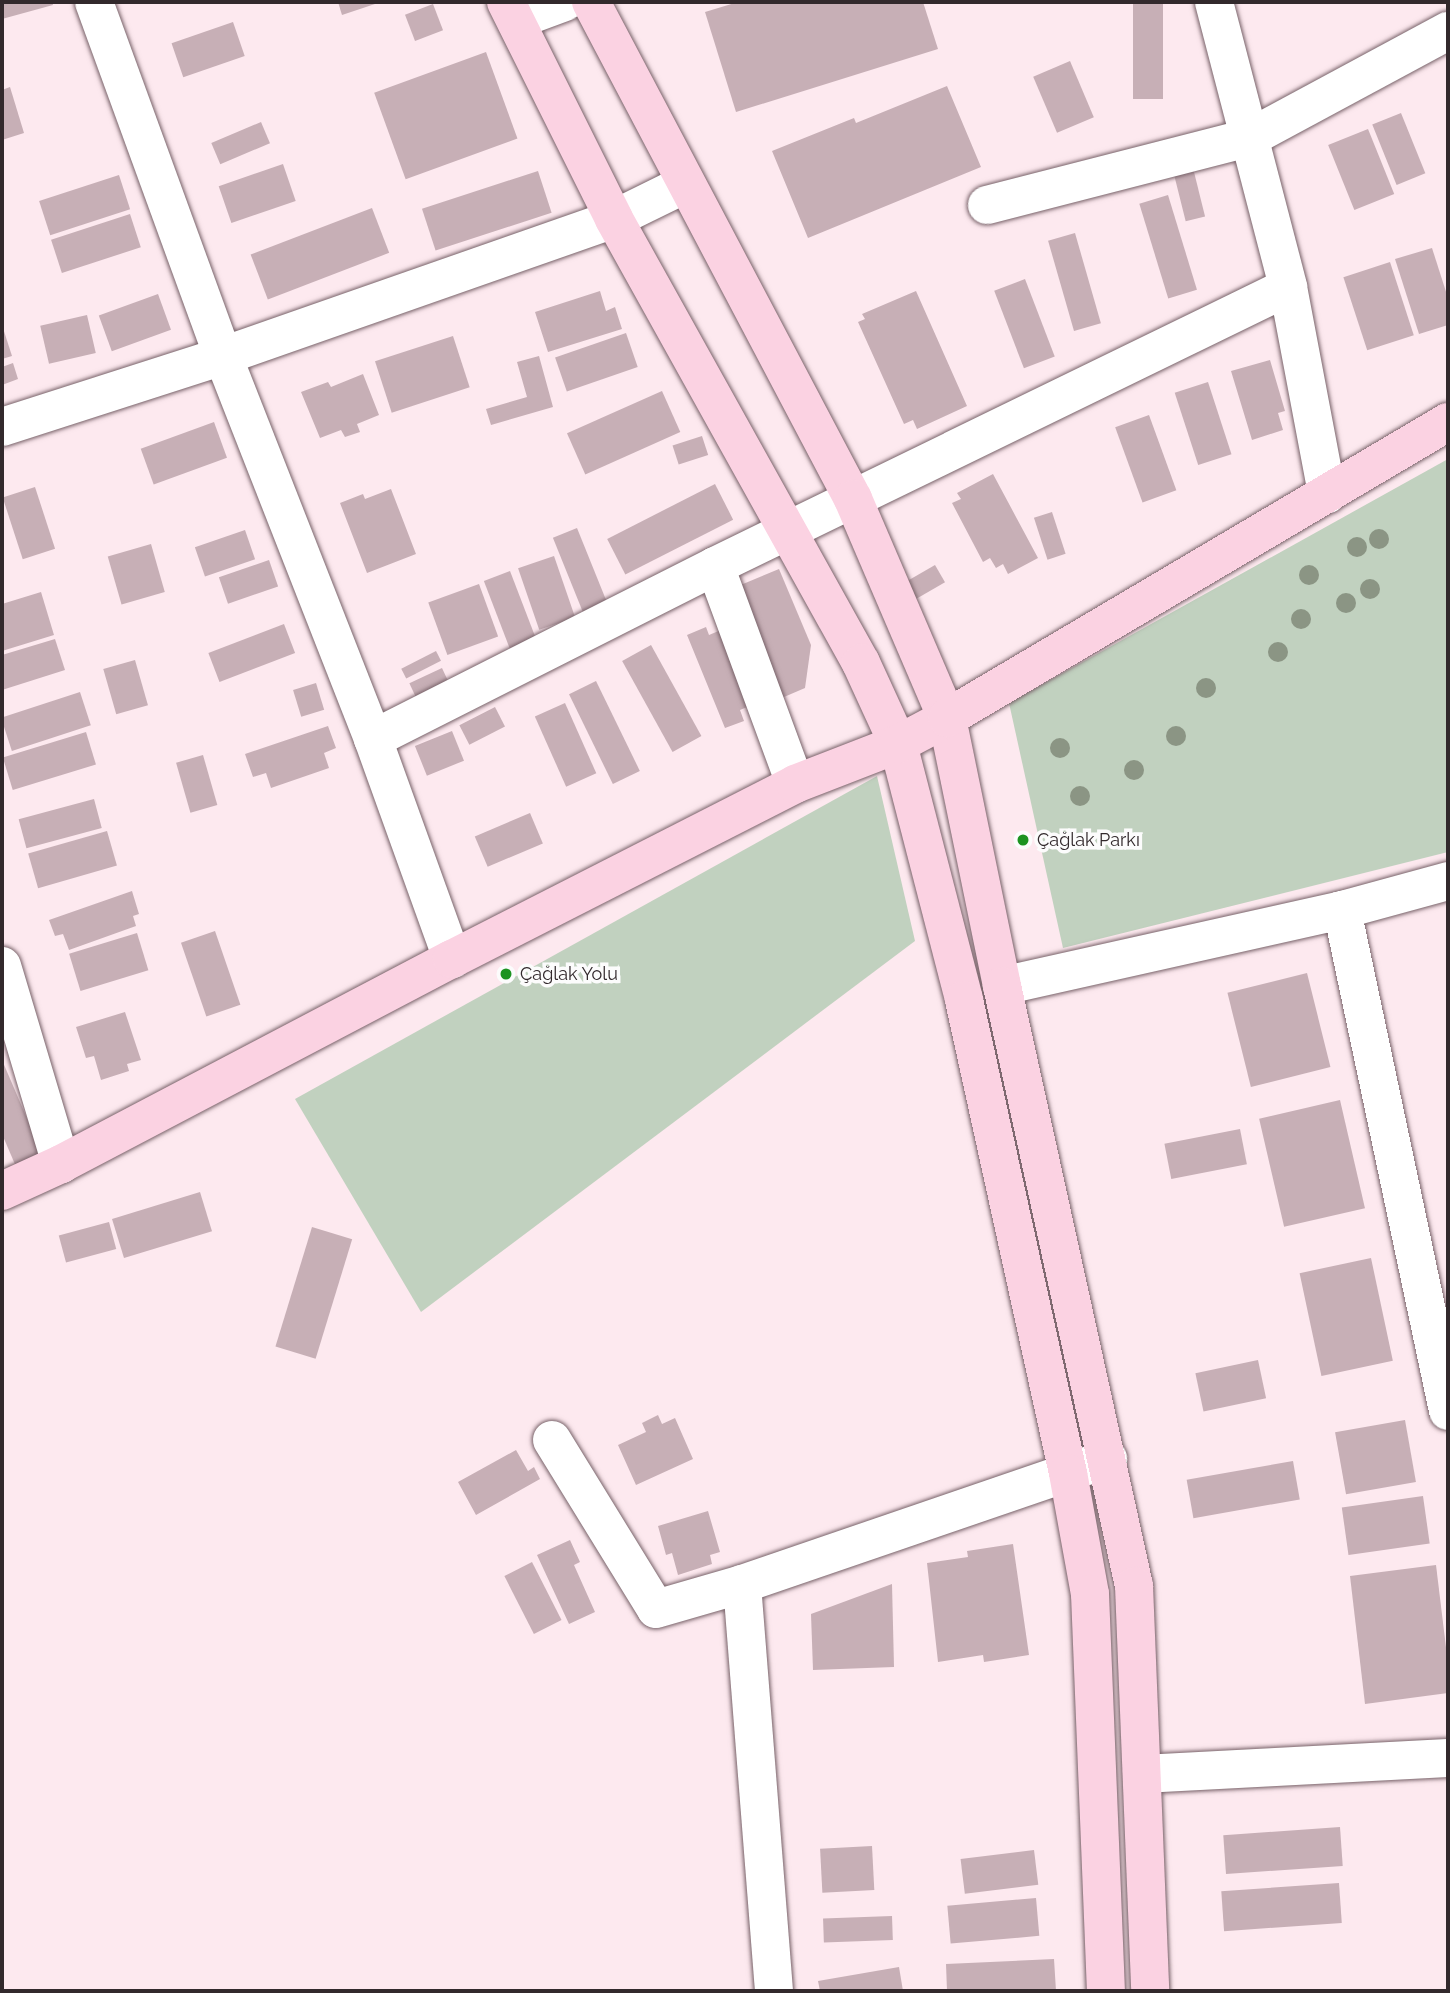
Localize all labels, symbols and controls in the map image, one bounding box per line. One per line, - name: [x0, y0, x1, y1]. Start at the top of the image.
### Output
- place label: Çağlak Parkı: [1037, 829, 1140, 851]
- marker: Çağlak Parkı: [1015, 832, 1031, 848]
- place label: Çağlak Yolu: [520, 963, 618, 985]
- marker: Çağlak Yolu: [498, 966, 514, 982]

